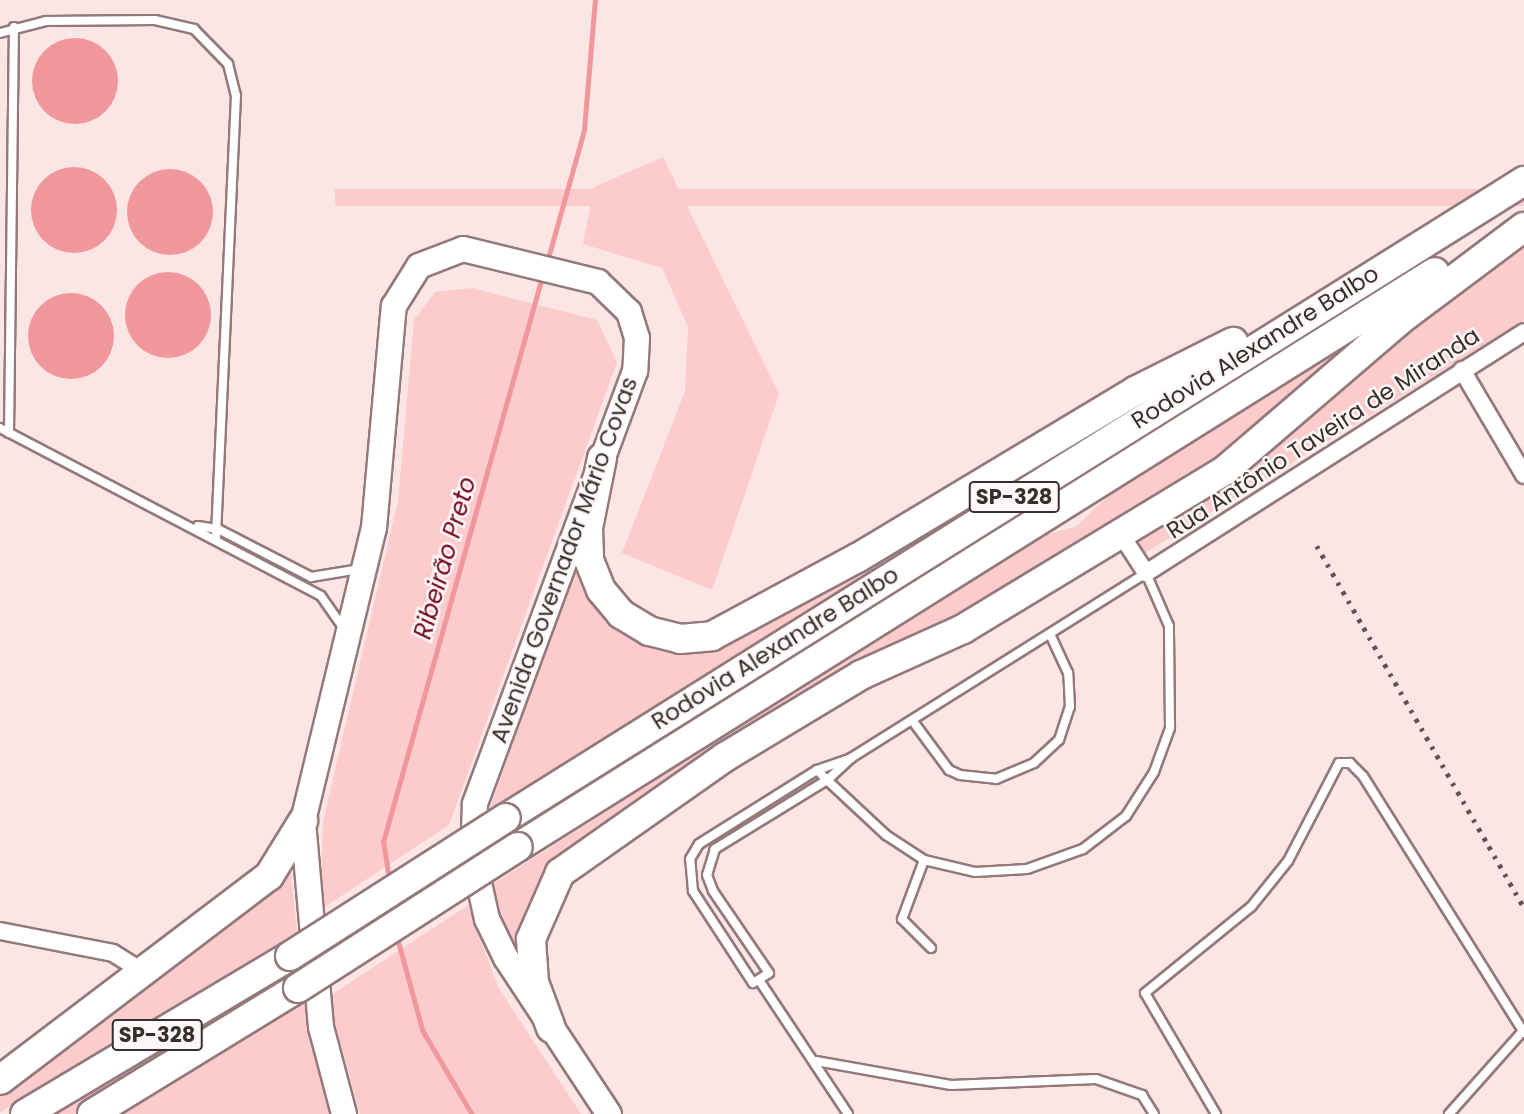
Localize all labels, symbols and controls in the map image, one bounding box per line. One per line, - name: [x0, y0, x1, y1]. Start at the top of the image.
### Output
- street label: Rodovia Alexandre Balbo: [1126, 260, 1384, 434]
- street label: Rua Antônio Taveira de Miranda: [1161, 321, 1485, 545]
- street label: Avenida Governador Mário Covas: [485, 373, 643, 747]
- water label: Ribeirão Preto: [408, 474, 482, 642]
- road number: SP-328: [968, 480, 1060, 514]
- street label: Rodovia Alexandre Balbo: [646, 561, 904, 735]
- road number: SP-328: [111, 1018, 202, 1052]

